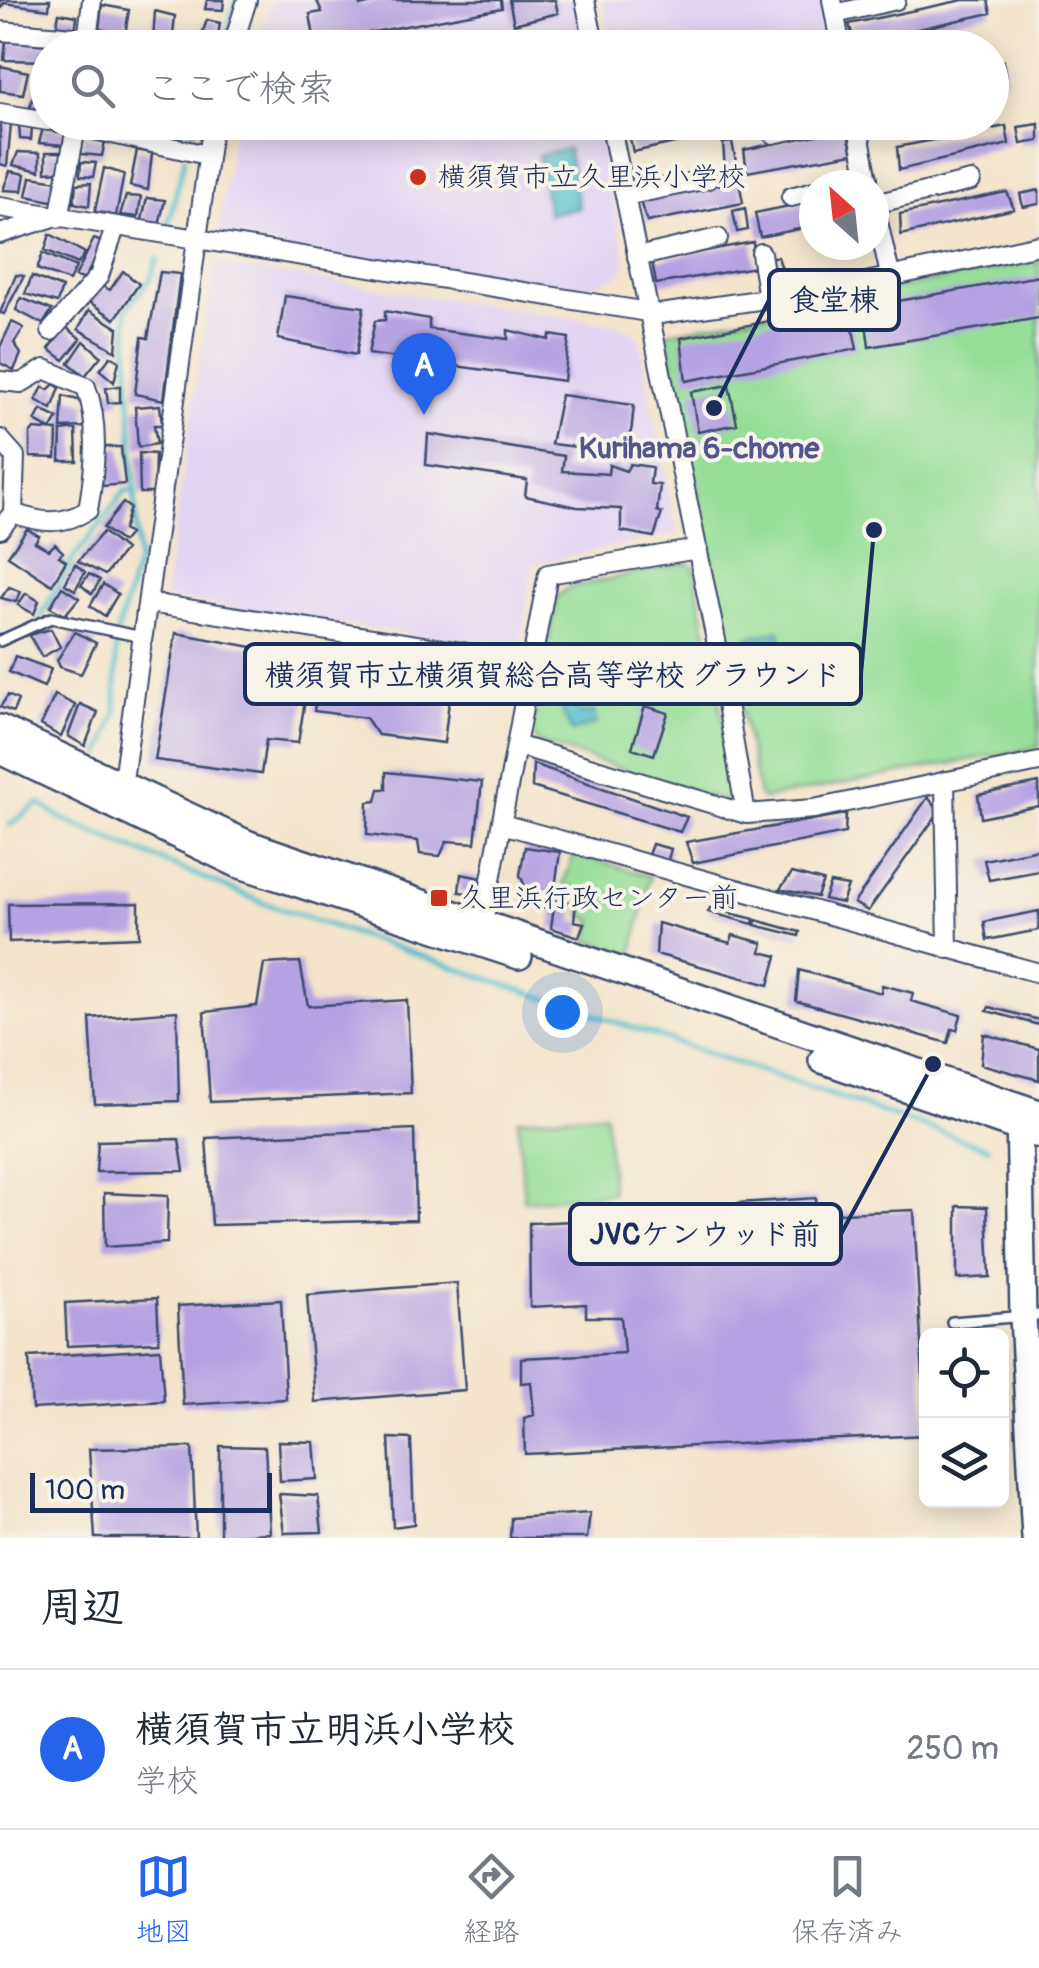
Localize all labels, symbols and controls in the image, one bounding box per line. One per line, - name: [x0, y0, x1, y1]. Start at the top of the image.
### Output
- search box: [30, 30, 1009, 140]
- icon: search: [65, 58, 120, 113]
- text: ここで検索: [145, 65, 335, 113]
- place label: 横須賀市立久里浜小学校: [438, 160, 746, 195]
- marker: 横須賀市立久里浜小学校: [407, 166, 429, 188]
- north arrow: [799, 170, 889, 260]
- callout: 食堂棟: [769, 270, 899, 330]
- text: 食堂棟: [789, 282, 879, 319]
- pin: A: [392, 332, 456, 415]
- district label: Kurihama 6-chome: [579, 430, 820, 467]
- callout: 横須賀市立横須賀総合高等学校 グラウンド: [245, 644, 861, 704]
- text: 横須賀市立横須賀総合高等学校 グラウンド: [265, 657, 841, 694]
- place label: 久里浜行政センター前: [459, 881, 738, 916]
- marker: 久里浜行政センター前: [428, 887, 450, 909]
- your location: [537, 987, 588, 1038]
- callout: JVCケンウッド前: [570, 1204, 841, 1264]
- text: JVCケンウッド前: [590, 1216, 820, 1253]
- map controls: [919, 1328, 1009, 1508]
- button: locate: [919, 1328, 1009, 1418]
- button: layers: [919, 1418, 1009, 1508]
- scale bar: [30, 1468, 272, 1512]
- text: 100 m: [45, 1473, 125, 1508]
- text: 周辺: [40, 1582, 124, 1634]
- text: 横須賀市立明浜小学校: [135, 1706, 515, 1754]
- text: A: [62, 1729, 83, 1769]
- text: 250 m: [907, 1729, 999, 1769]
- text: 学校: [135, 1761, 199, 1801]
- tab: 地図: [136, 1849, 192, 1950]
- tab: 経路: [463, 1849, 519, 1950]
- tab: 保存済み: [791, 1849, 903, 1950]

